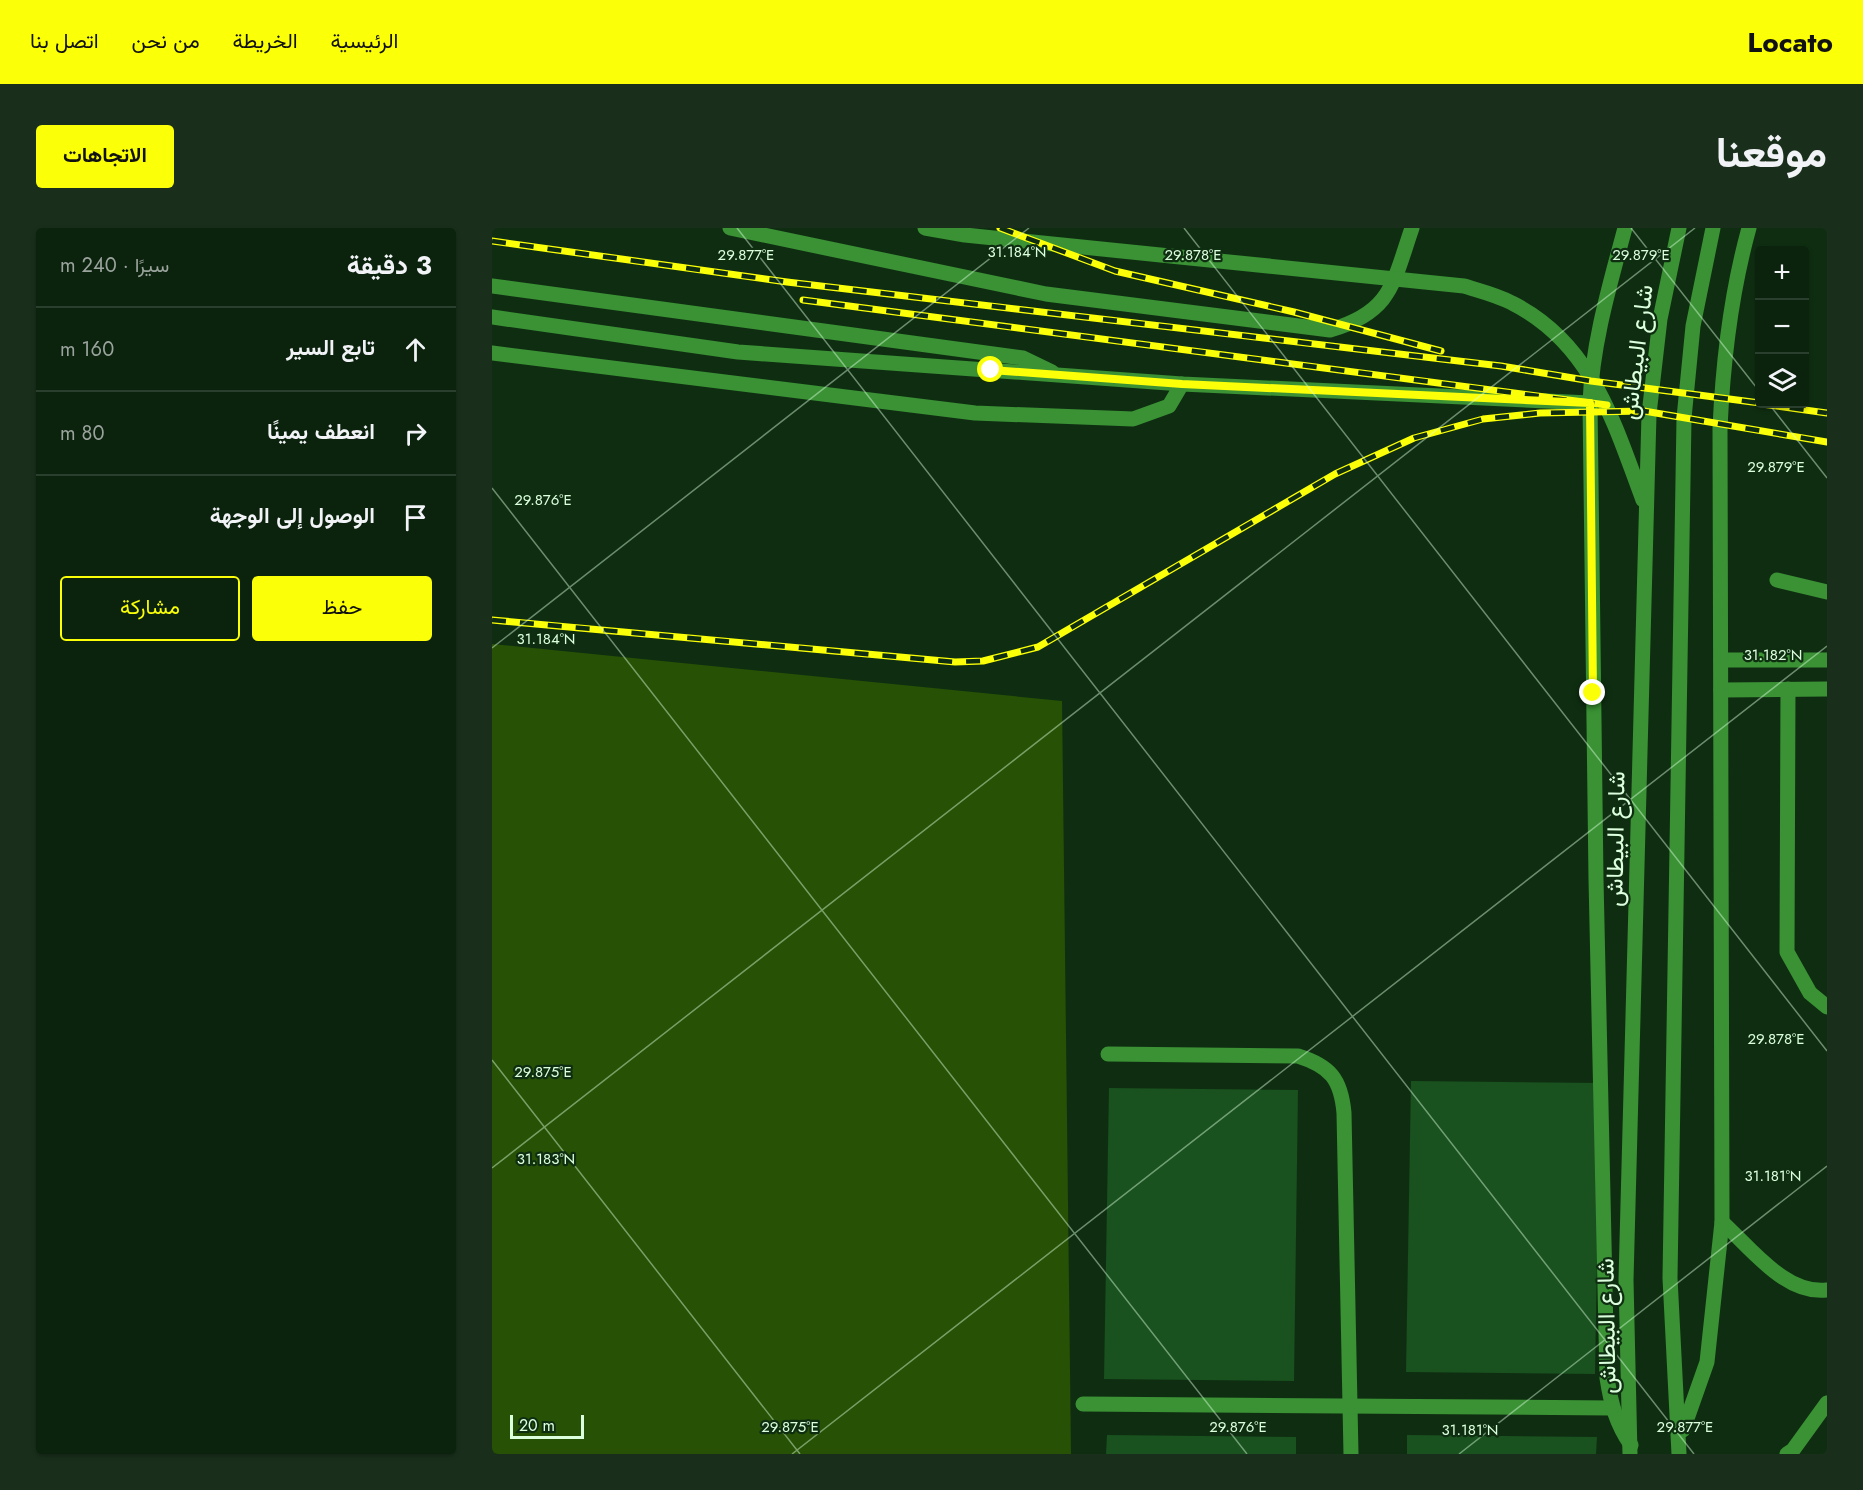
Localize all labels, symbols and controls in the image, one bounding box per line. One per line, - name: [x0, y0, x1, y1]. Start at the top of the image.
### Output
- text: Locato: [1747, 22, 1833, 63]
- text: اتصل بنا: [30, 26, 99, 56]
- text: من نحن: [132, 26, 200, 56]
- text: الخريطة: [233, 26, 298, 56]
- text: الرئيسية: [331, 26, 398, 56]
- text: موقعنا: [1716, 122, 1827, 183]
- button: الاتجاهات: [36, 125, 174, 188]
- text: 31.184°N: [988, 241, 1046, 263]
- text: 29.877°E: [718, 244, 774, 266]
- text: 29.878°E: [1164, 244, 1222, 266]
- text: 29.879°E: [1612, 244, 1670, 266]
- text: 3 دقيقة: [347, 246, 432, 284]
- map controls: [1755, 246, 1809, 408]
- button: +: [1755, 246, 1809, 300]
- text: سيرًا · 240 m: [60, 251, 169, 280]
- street label: شارع البيطاش: [1610, 282, 1662, 422]
- button: −: [1755, 300, 1809, 354]
- text: تابع السير: [286, 331, 375, 363]
- icon: ahead: [399, 333, 432, 366]
- text: 160 m: [60, 335, 114, 364]
- button: layers: [1755, 354, 1809, 408]
- route start: [977, 356, 1003, 382]
- text: انعطف يمينًا: [267, 415, 375, 447]
- icon: right: [399, 417, 432, 450]
- text: 80 m: [60, 419, 105, 448]
- text: 29.879°E: [1747, 456, 1805, 478]
- text: 29.876°E: [514, 489, 572, 511]
- text: الوصول إلى الوجهة: [210, 499, 375, 531]
- icon: arrive: [399, 501, 432, 534]
- button: مشاركة: [60, 576, 240, 641]
- button: حفظ: [252, 576, 432, 641]
- text: 31.184°N: [517, 628, 575, 650]
- text: 31.182°N: [1744, 644, 1802, 666]
- route end: [1579, 679, 1605, 705]
- street label: شارع البيطاش: [1596, 771, 1634, 907]
- text: 29.878°E: [1747, 1028, 1805, 1050]
- text: 29.875°E: [514, 1061, 572, 1083]
- text: 31.183°N: [517, 1148, 575, 1170]
- text: 31.181°N: [1745, 1165, 1801, 1187]
- street label: شارع البيطاش: [1587, 1258, 1625, 1394]
- scale bar: [510, 1412, 584, 1440]
- text: 20 m: [519, 1414, 555, 1437]
- text: 29.875°E: [761, 1416, 819, 1438]
- text: 29.876°E: [1209, 1416, 1267, 1438]
- text: 29.877°E: [1657, 1416, 1713, 1438]
- text: 31.181°N: [1442, 1419, 1498, 1441]

